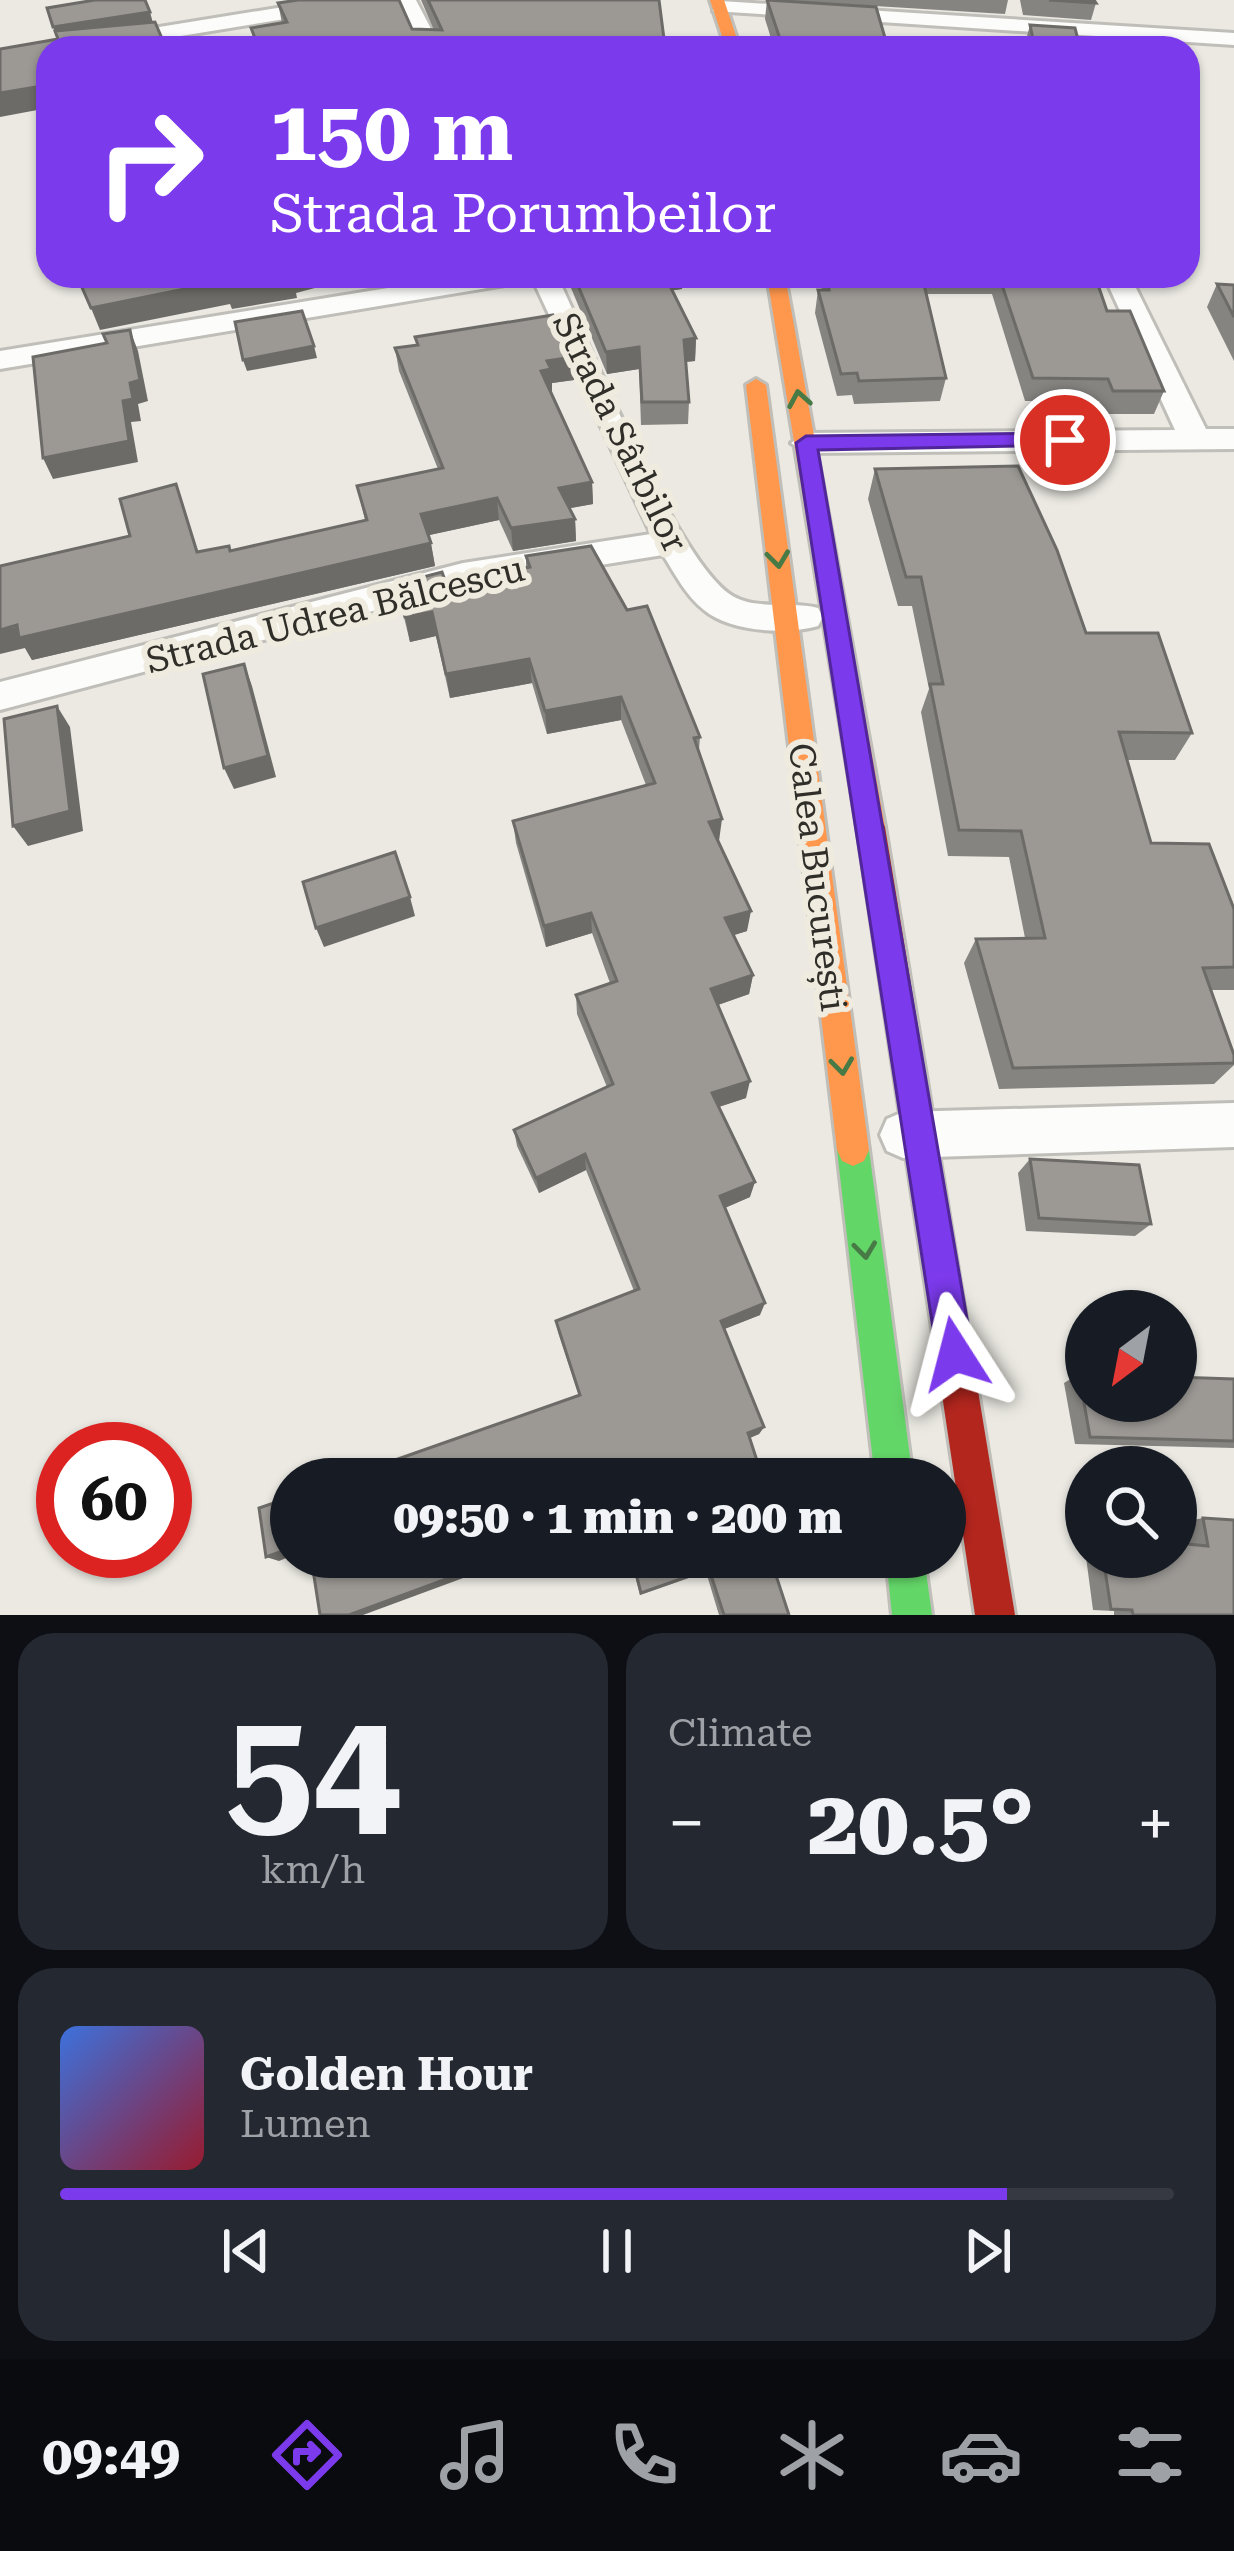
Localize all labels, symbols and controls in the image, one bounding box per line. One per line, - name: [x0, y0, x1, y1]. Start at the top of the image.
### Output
- text: 150 m: [270, 82, 513, 180]
- icon: right: [72, 84, 228, 240]
- text: Strada Porumbeilor: [270, 182, 776, 245]
- street label: Strada Sârbilor: [544, 306, 696, 559]
- one-way arrow: [787, 389, 812, 409]
- pin: [1014, 389, 1116, 491]
- icon: arrive: [1032, 407, 1098, 473]
- street label: Strada Udrea Bălcescu: [142, 548, 529, 682]
- one-way arrow: [764, 549, 790, 568]
- street label: Calea București: [778, 741, 854, 1014]
- one-way arrow: [828, 1056, 854, 1076]
- one-way arrow: [851, 1240, 877, 1259]
- north arrow: [1065, 1290, 1197, 1422]
- map controls: [1065, 1290, 1197, 1578]
- position arrow: [892, 1291, 1018, 1417]
- speed limit sign: 60: [36, 1422, 192, 1578]
- button: search: [1065, 1446, 1197, 1578]
- text: 09:50 · 1 min · 200 m: [394, 1491, 842, 1544]
- text: 54: [226, 1677, 400, 1860]
- text: Climate: [668, 1710, 812, 1756]
- text: 20.5°: [808, 1771, 1034, 1876]
- text: −: [668, 1785, 705, 1862]
- text: +: [1137, 1785, 1174, 1862]
- text: km/h: [261, 1847, 365, 1893]
- text: Golden Hour: [240, 2048, 533, 2101]
- text: Lumen: [240, 2101, 371, 2147]
- icon: previous: [213, 2218, 279, 2284]
- icon: pause: [584, 2218, 650, 2284]
- icon: next: [955, 2218, 1021, 2284]
- icon: directions: [265, 2413, 349, 2497]
- icon: music: [433, 2413, 517, 2497]
- icon: phone: [602, 2413, 686, 2497]
- icon: climate: [770, 2413, 854, 2497]
- icon: car: [939, 2413, 1023, 2497]
- icon: filters: [1108, 2413, 1192, 2497]
- text: 09:49: [42, 2424, 180, 2487]

